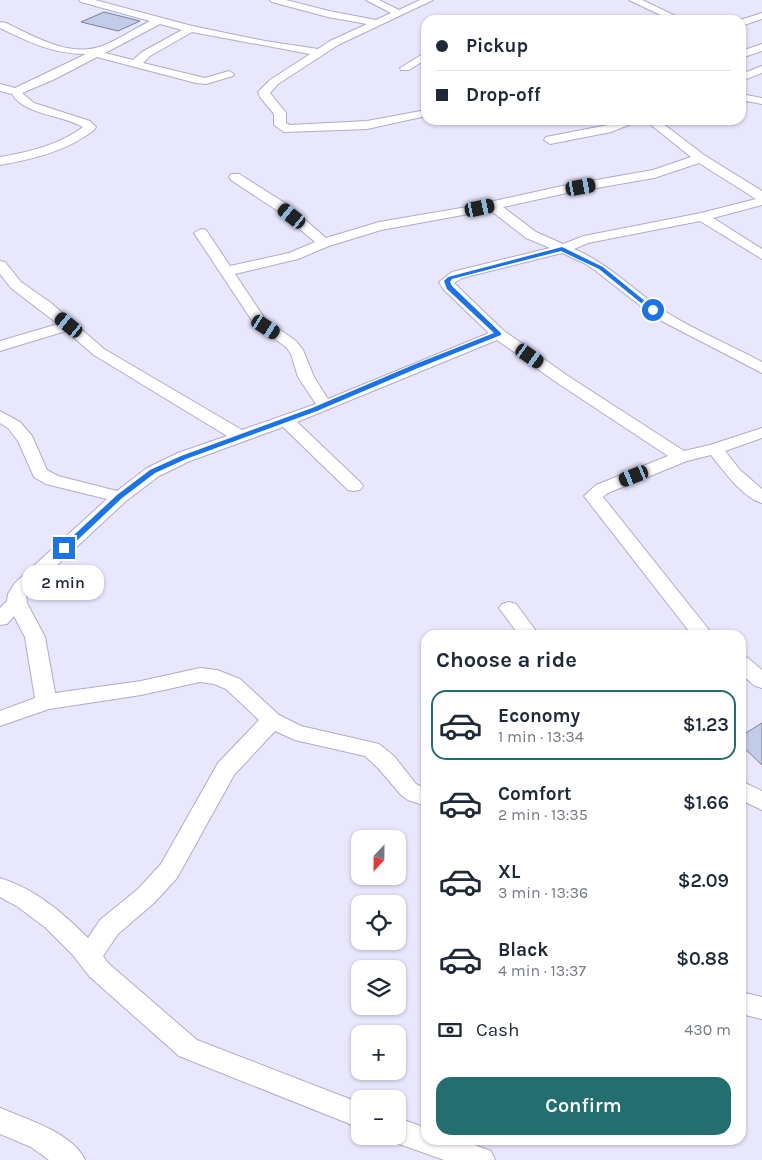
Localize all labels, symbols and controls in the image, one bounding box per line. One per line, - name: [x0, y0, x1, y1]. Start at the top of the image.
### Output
- text: Pickup: [466, 35, 528, 57]
- text: Drop-off: [466, 84, 541, 106]
- car: [564, 177, 597, 197]
- car: [463, 198, 496, 218]
- car: [275, 201, 308, 231]
- route start: [642, 299, 664, 321]
- car: [52, 310, 85, 340]
- car: [249, 313, 282, 341]
- car: [513, 341, 546, 371]
- car: [617, 463, 650, 489]
- route end: [53, 537, 75, 559]
- callout: 2 min: [23, 566, 105, 600]
- text: 2 min: [41, 573, 85, 592]
- text: Choose a ride: [436, 647, 577, 673]
- icon: car: [438, 703, 483, 748]
- text: Economy: [498, 705, 580, 727]
- text: $1.23: [683, 714, 729, 736]
- text: 1 min · 13:34: [498, 727, 584, 746]
- icon: car: [438, 781, 483, 826]
- text: Comfort: [498, 783, 572, 805]
- text: $1.66: [683, 792, 729, 814]
- text: 2 min · 13:35: [498, 805, 588, 824]
- north arrow: [351, 830, 406, 885]
- map controls: [351, 830, 406, 1145]
- icon: car: [438, 859, 483, 904]
- text: XL: [498, 861, 520, 883]
- text: $2.09: [678, 870, 729, 892]
- text: 3 min · 13:36: [498, 883, 588, 902]
- button: locate: [351, 895, 406, 950]
- icon: car: [438, 937, 483, 982]
- text: Black: [498, 939, 549, 961]
- text: $0.88: [676, 948, 729, 970]
- button: layers: [351, 960, 406, 1015]
- text: 4 min · 13:37: [498, 961, 586, 980]
- icon: cash: [436, 1016, 464, 1044]
- text: Cash: [476, 1019, 520, 1041]
- text: 430 m: [684, 1020, 731, 1039]
- button: +: [351, 1025, 406, 1080]
- button: Confirm: [436, 1077, 731, 1135]
- button: −: [351, 1090, 406, 1145]

